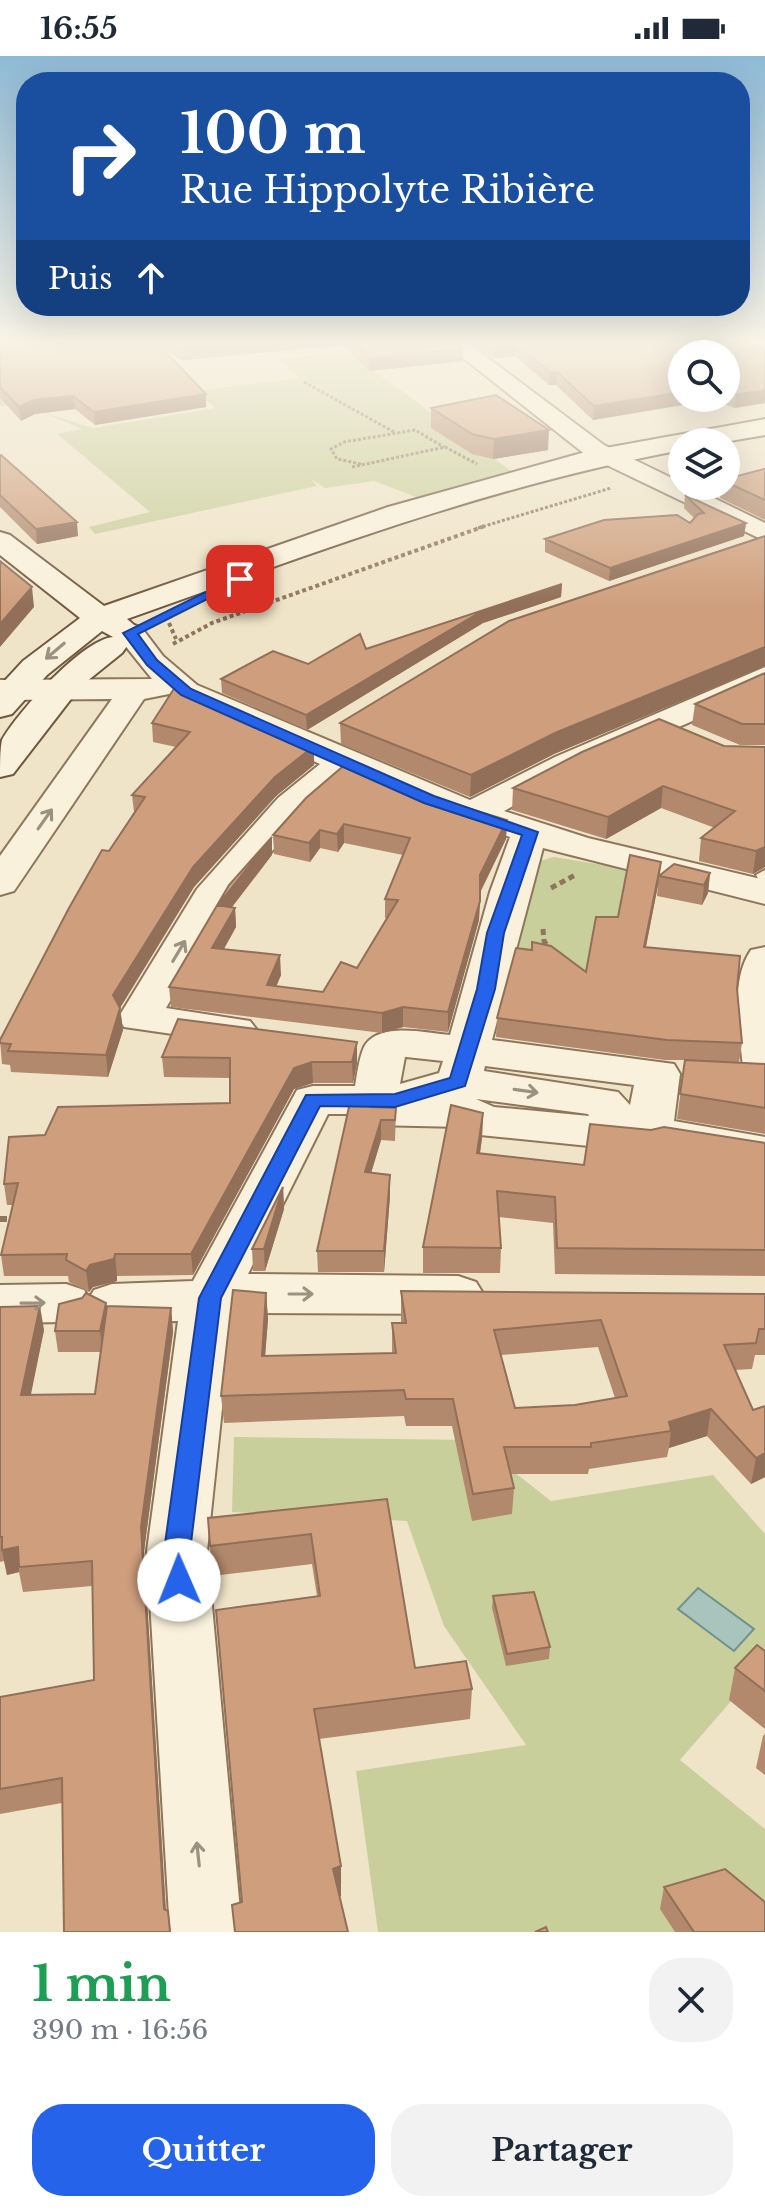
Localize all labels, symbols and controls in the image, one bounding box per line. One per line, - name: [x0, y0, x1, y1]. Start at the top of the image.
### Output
- text: 16:55: [40, 10, 118, 47]
- text: 100 m: [180, 99, 366, 168]
- icon: right: [48, 104, 152, 208]
- text: Rue Hippolyte Ribière: [180, 168, 595, 213]
- icon: ahead: [129, 256, 173, 300]
- text: Puis: [48, 260, 113, 297]
- map controls: [668, 340, 740, 500]
- button: search: [668, 340, 740, 412]
- button: layers: [668, 428, 740, 500]
- pin: [206, 545, 274, 613]
- icon: arrive: [218, 557, 262, 601]
- one-way arrow: [45, 642, 66, 660]
- one-way arrow: [37, 808, 53, 830]
- one-way arrow: [171, 940, 187, 963]
- one-way arrow: [513, 1084, 538, 1099]
- one-way arrow: [287, 1286, 314, 1302]
- one-way arrow: [19, 1296, 46, 1311]
- position arrow: [137, 1538, 221, 1622]
- one-way arrow: [191, 1842, 206, 1868]
- text: 1 min: [32, 1954, 171, 2014]
- button: close: [649, 1958, 733, 2042]
- text: 390 m · 16:56: [32, 2014, 208, 2046]
- button: Quitter: [32, 2104, 375, 2196]
- button: Partager: [391, 2104, 733, 2196]

